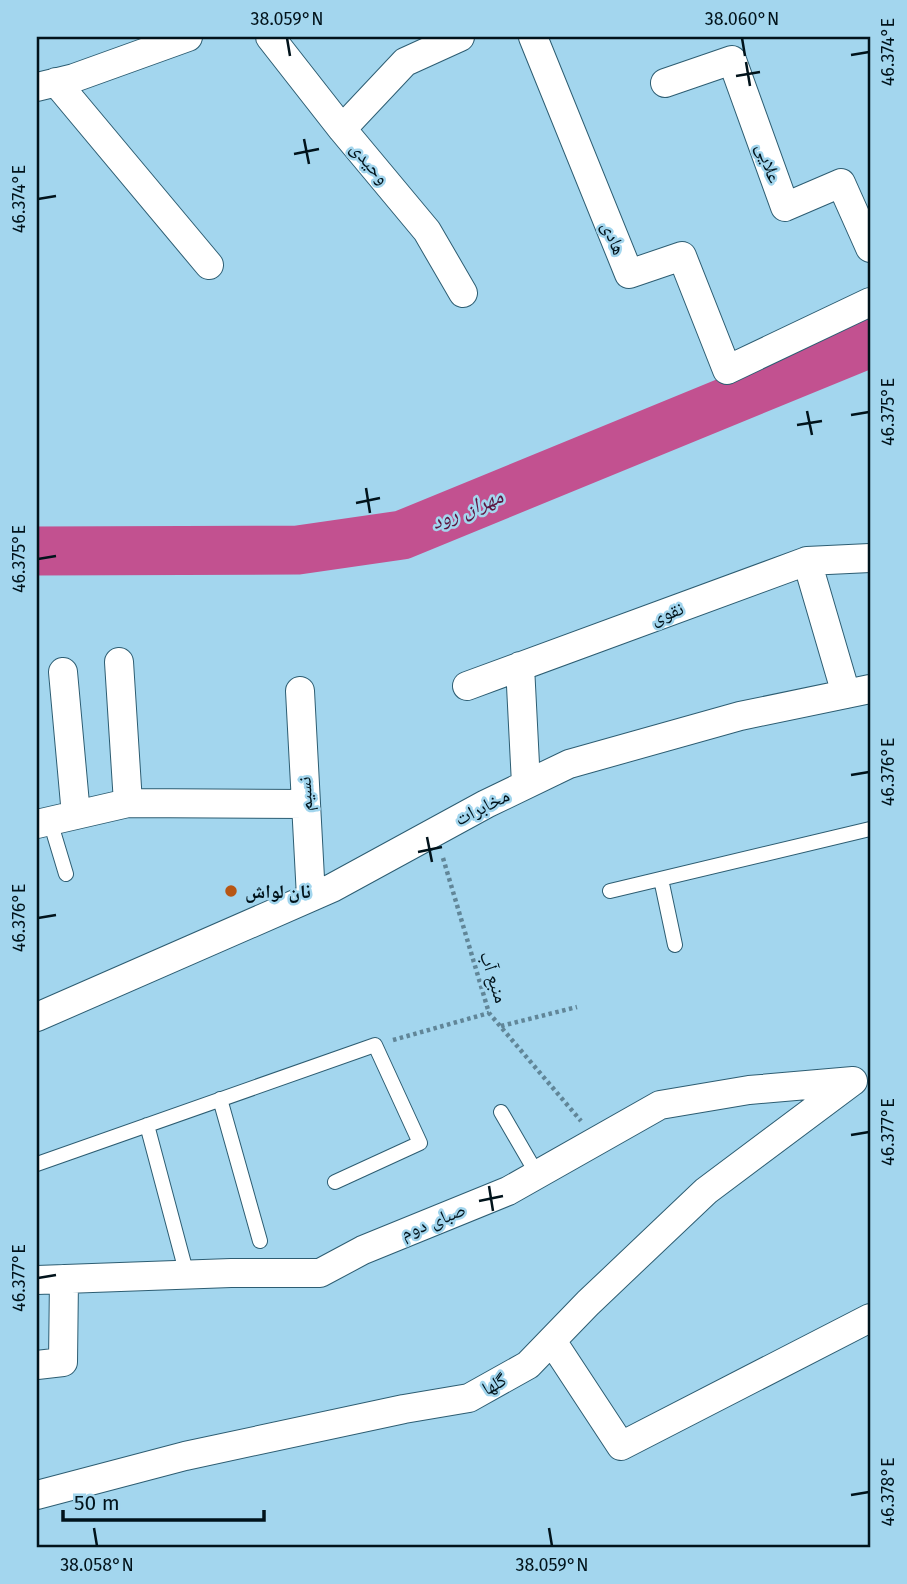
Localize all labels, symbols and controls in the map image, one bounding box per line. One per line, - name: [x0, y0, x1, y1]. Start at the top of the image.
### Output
- text: 38.059°N: [251, 8, 323, 30]
- text: 38.060°N: [705, 8, 779, 30]
- text: 46.374°E: [877, 18, 899, 86]
- street label: وحیدی: [346, 137, 394, 189]
- street label: علایی: [751, 140, 787, 186]
- text: 46.374°E: [8, 165, 30, 233]
- street label: هادی: [597, 218, 631, 258]
- text: 46.375°E: [877, 378, 899, 446]
- water label: مهران رود: [427, 483, 507, 535]
- text: 46.375°E: [8, 525, 30, 593]
- street label: نقوی: [647, 597, 687, 629]
- text: 46.376°E: [877, 738, 899, 806]
- street label: نسیم: [293, 776, 318, 812]
- street label: مخابرات: [451, 784, 513, 830]
- place label: نان لواش: [245, 880, 311, 903]
- marker: نان لواش: [223, 883, 239, 899]
- text: 46.376°E: [8, 884, 30, 952]
- street label: منبع آب: [474, 948, 513, 1006]
- text: 46.377°E: [877, 1098, 899, 1166]
- street label: صبای دوم: [397, 1198, 470, 1246]
- text: 46.377°E: [8, 1244, 30, 1312]
- street label: گلها: [478, 1368, 510, 1400]
- text: 46.378°E: [877, 1457, 899, 1527]
- scale bar: [63, 1479, 264, 1523]
- text: 50 m: [74, 1490, 120, 1516]
- text: 38.058°N: [60, 1554, 134, 1576]
- text: 38.059°N: [516, 1554, 588, 1576]

